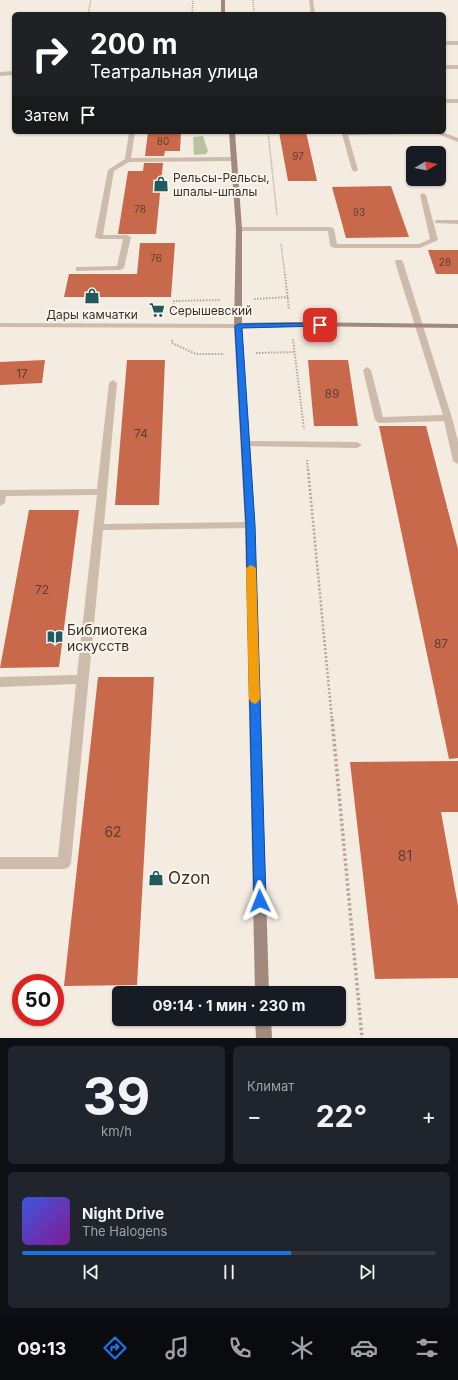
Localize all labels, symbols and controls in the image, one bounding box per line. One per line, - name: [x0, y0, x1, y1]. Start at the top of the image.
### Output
- text: 200 m: [90, 27, 178, 61]
- icon: right: [24, 28, 76, 80]
- text: Театральная улица: [90, 61, 258, 82]
- icon: arrive: [77, 104, 99, 126]
- text: Затем: [24, 106, 69, 125]
- house number: 80: [157, 135, 169, 147]
- north arrow: [406, 146, 446, 186]
- map controls: [406, 146, 446, 186]
- house number: 97: [292, 150, 304, 162]
- place label: Рельсы-Рельсы, шпалы-шпалы: [173, 170, 270, 199]
- shop icon: Рельсы-Рельсы, шпалы-шпалы: [152, 175, 170, 193]
- house number: 78: [134, 203, 146, 215]
- house number: 93: [353, 206, 365, 218]
- house number: 76: [150, 252, 162, 264]
- house number: 28: [439, 256, 451, 268]
- shop icon: Дары камчатки: [83, 287, 101, 305]
- supermarket icon: Серышевский: [148, 301, 166, 319]
- place label: Серышевский: [169, 303, 252, 318]
- place label: Дары камчатки: [46, 307, 138, 322]
- pin: [303, 308, 337, 342]
- icon: arrive: [309, 314, 331, 336]
- house number: 17: [16, 366, 28, 381]
- house number: 89: [325, 386, 339, 401]
- house number: 74: [134, 426, 148, 441]
- house number: 72: [35, 582, 49, 597]
- place label: Библиотека искусств: [67, 621, 147, 654]
- library icon: Библиотека искусств: [46, 628, 64, 646]
- house number: 87: [434, 636, 448, 651]
- house number: 62: [104, 823, 122, 840]
- house number: 81: [398, 847, 412, 864]
- place label: Ozon: [168, 868, 210, 888]
- shop icon: Ozon: [147, 869, 165, 887]
- position arrow: [239, 880, 281, 922]
- speed limit sign: 50: [12, 974, 64, 1026]
- text: 09:14 · 1 мин · 230 m: [152, 996, 306, 1015]
- text: 39: [83, 1065, 150, 1128]
- text: Климат: [247, 1078, 294, 1094]
- text: 22°: [316, 1098, 367, 1134]
- text: −: [247, 1103, 262, 1129]
- text: +: [421, 1103, 436, 1129]
- text: km/h: [101, 1123, 132, 1139]
- text: Night Drive: [82, 1204, 164, 1223]
- text: The Halogens: [82, 1223, 167, 1239]
- icon: previous: [80, 1261, 102, 1283]
- icon: pause: [218, 1261, 240, 1283]
- icon: next: [356, 1261, 378, 1283]
- icon: directions: [101, 1334, 129, 1362]
- icon: music: [163, 1334, 191, 1362]
- icon: phone: [226, 1334, 254, 1362]
- icon: climate: [288, 1334, 316, 1362]
- icon: car: [350, 1334, 378, 1362]
- icon: filters: [413, 1334, 441, 1362]
- text: 09:13: [17, 1338, 66, 1359]

